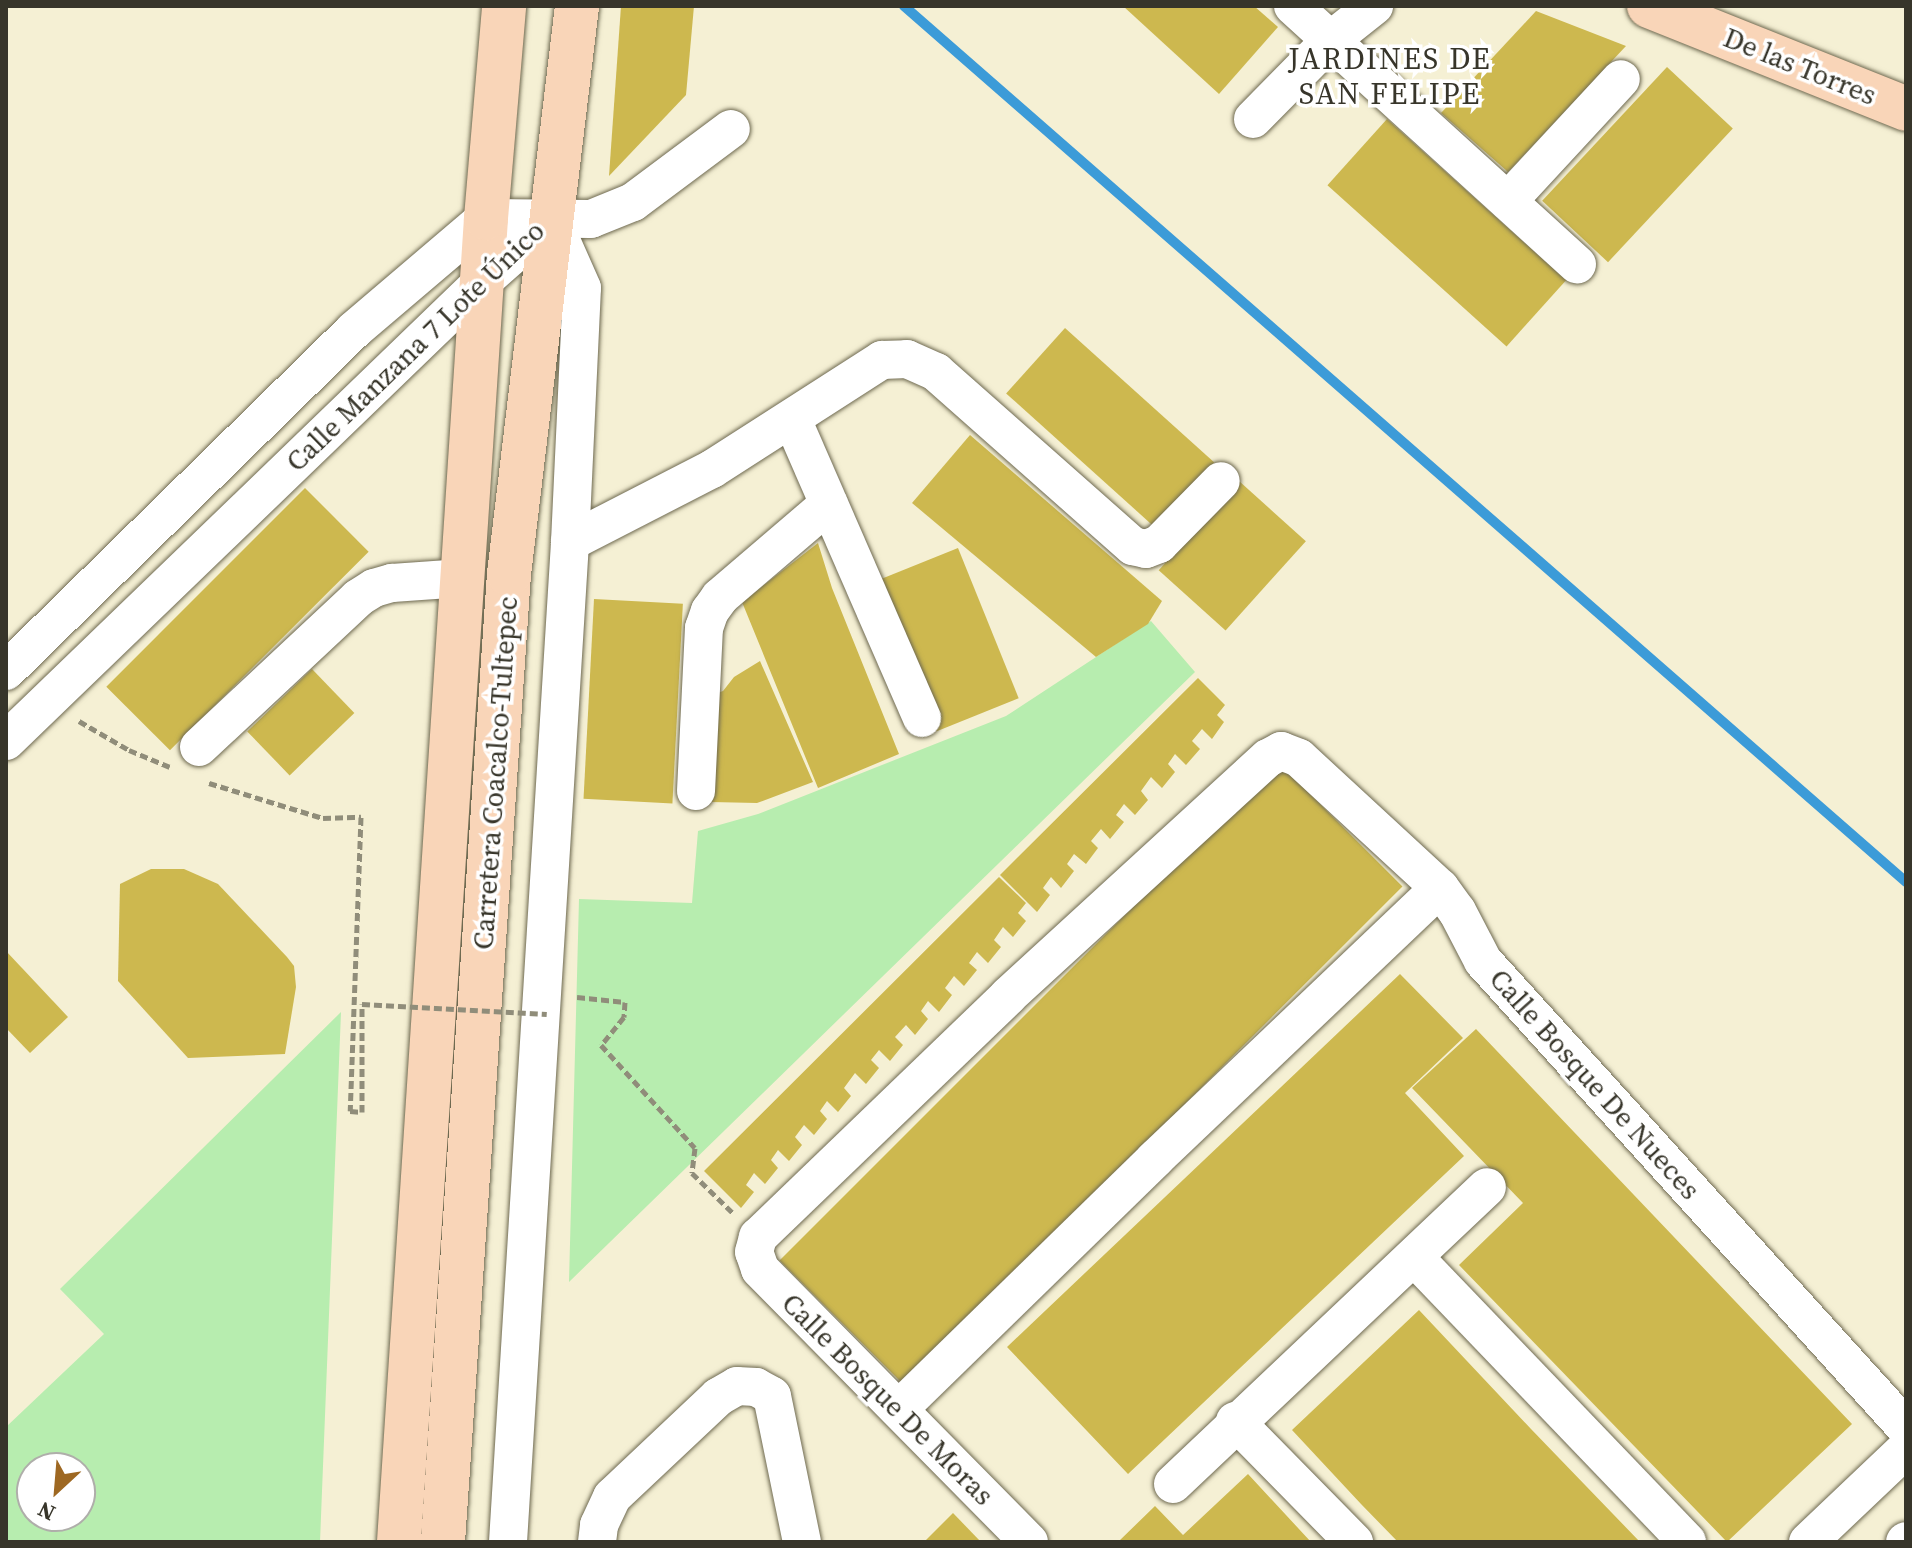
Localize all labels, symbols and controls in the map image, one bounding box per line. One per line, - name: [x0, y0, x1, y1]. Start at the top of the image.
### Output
- street label: De las Torres: [1719, 20, 1881, 112]
- district label: JARDINES DE SAN FELIPE: [1288, 41, 1492, 112]
- street label: Calle Manzana 7 Lote Único: [279, 214, 551, 478]
- street label: Carretera Coacalco-Tultepec: [466, 595, 524, 951]
- street label: Calle Bosque De Nueces: [1483, 962, 1707, 1206]
- street label: Calle Bosque De Moras: [775, 1286, 1001, 1512]
- north arrow: [16, 1452, 96, 1532]
- text: N: [33, 1495, 60, 1529]

